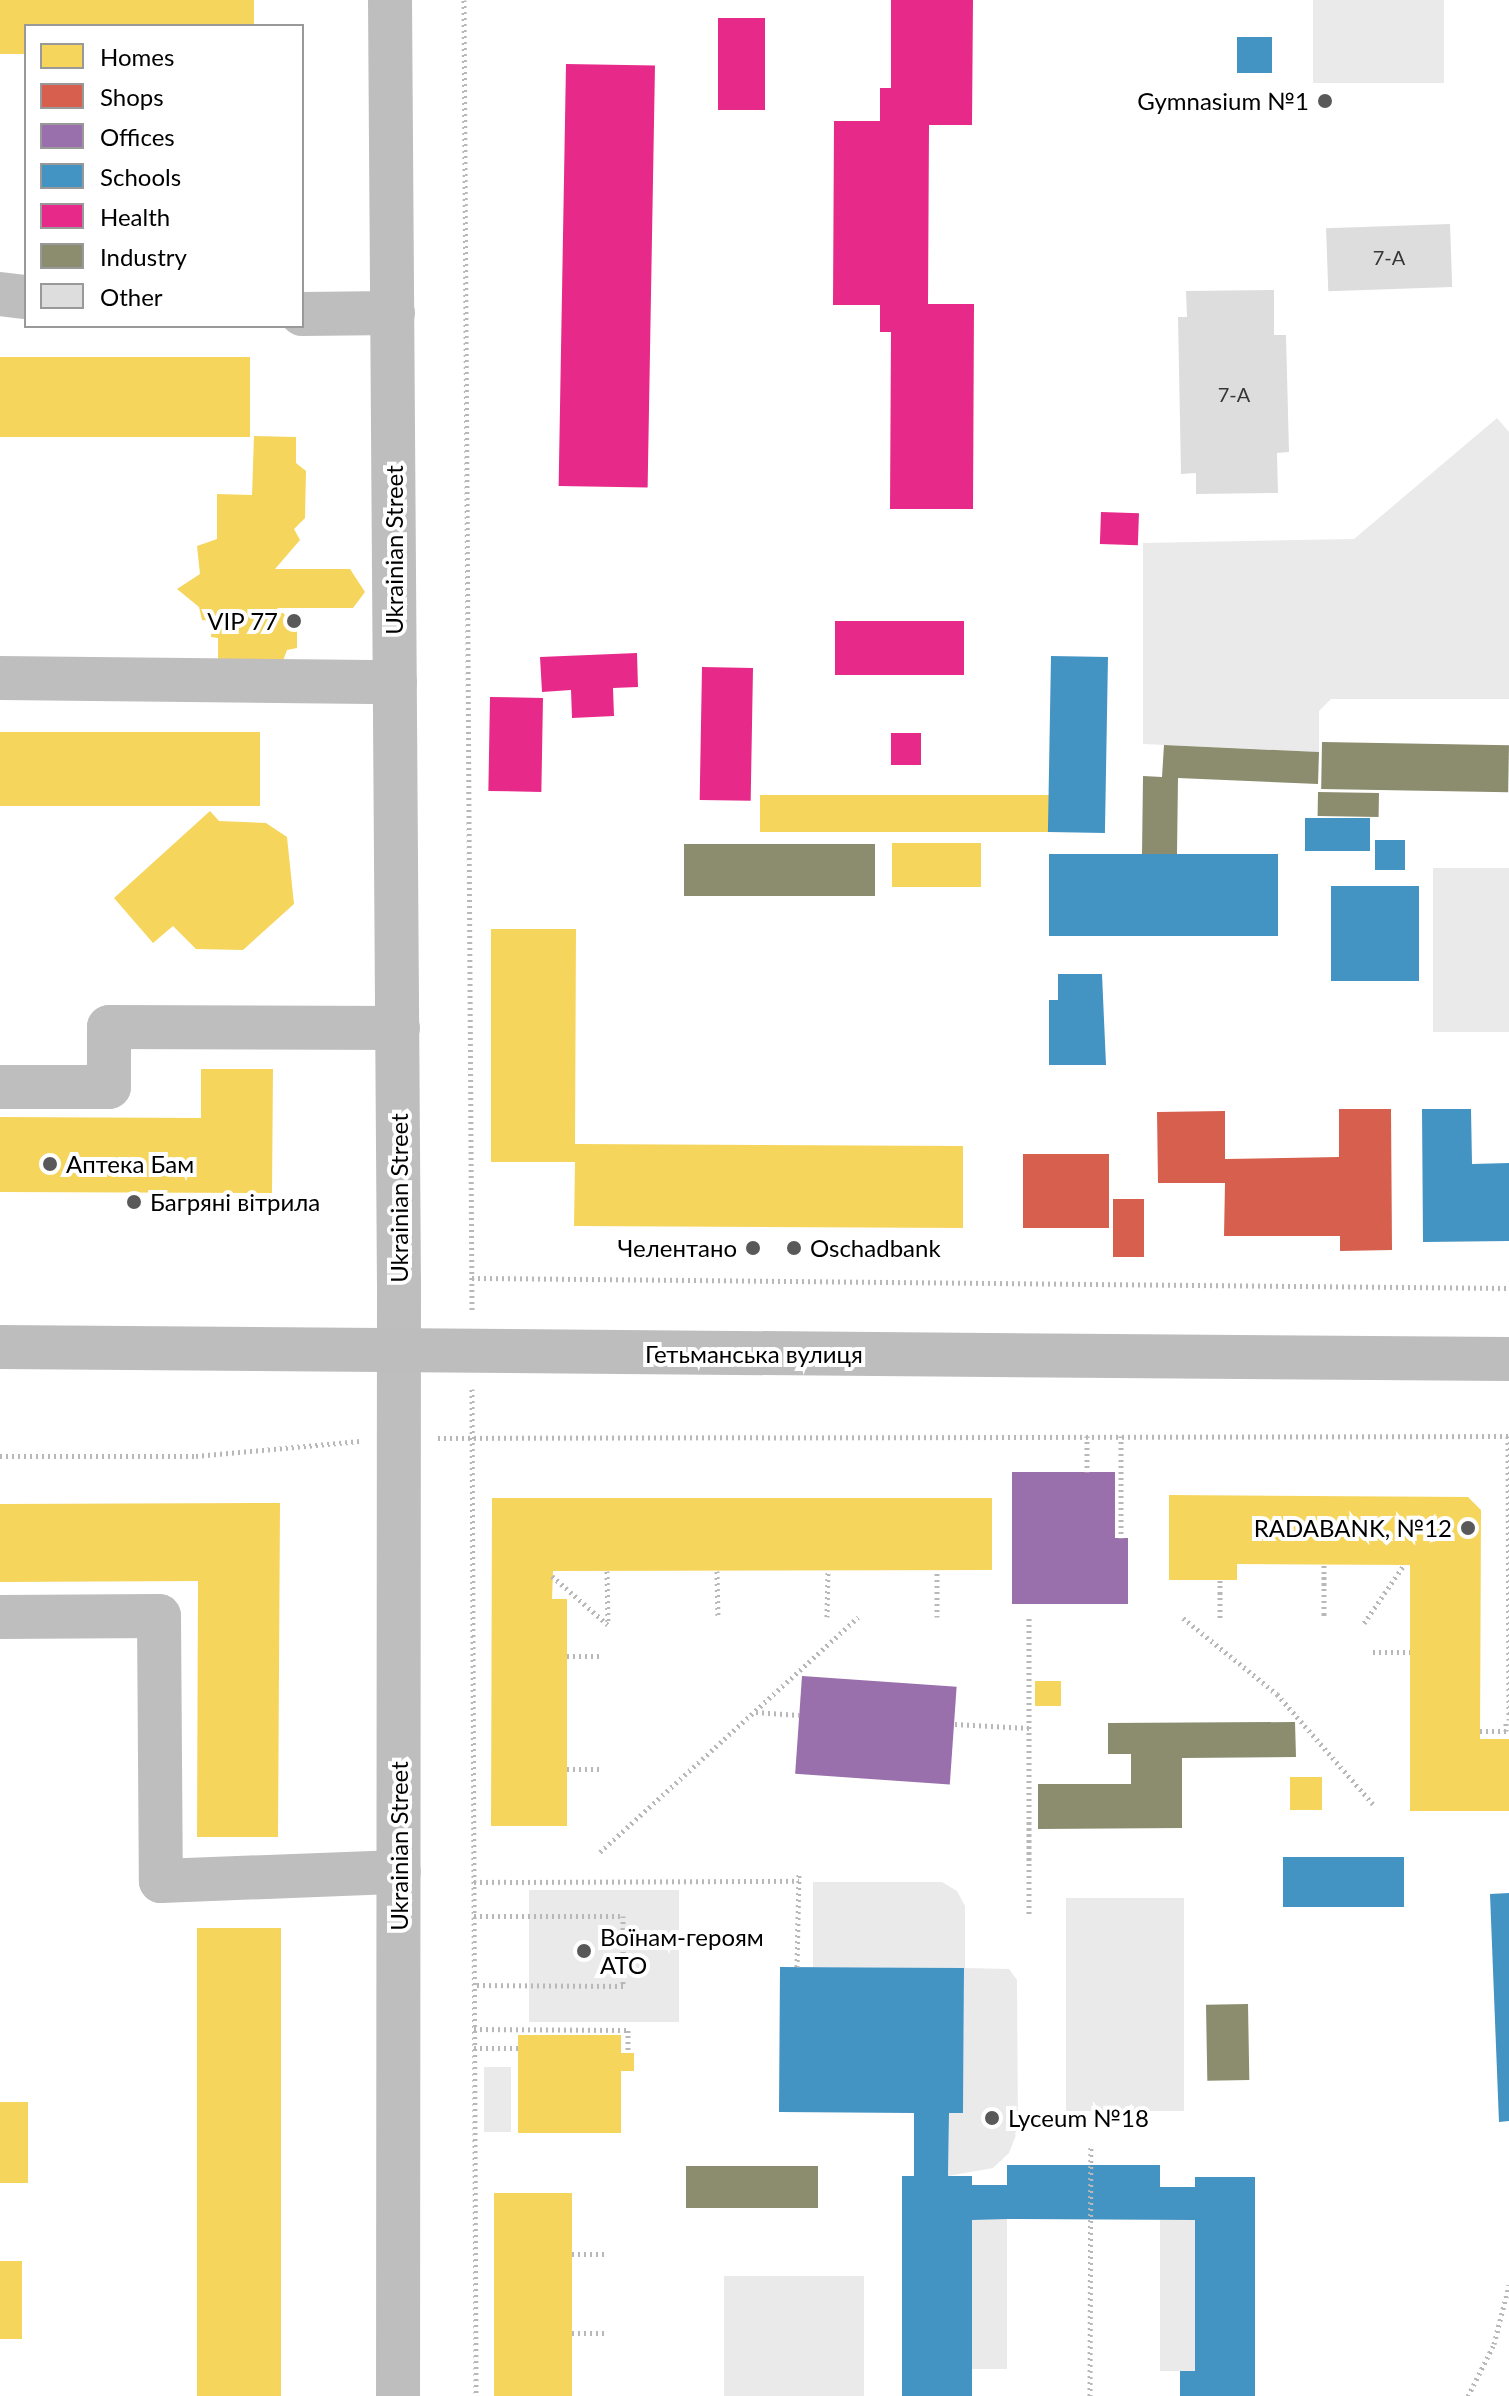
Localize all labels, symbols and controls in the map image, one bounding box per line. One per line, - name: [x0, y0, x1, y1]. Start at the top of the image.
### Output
- legend: [24, 24, 304, 328]
- text: Homes: [100, 42, 174, 71]
- text: Shops: [100, 82, 164, 111]
- place label: Gymnasium №1: [1137, 87, 1309, 115]
- marker: Gymnasium №1: [1316, 92, 1334, 110]
- text: Offices: [100, 122, 175, 151]
- text: Schools: [100, 162, 181, 191]
- text: Health: [100, 202, 170, 231]
- text: Industry: [100, 242, 187, 271]
- house number: 7-А: [1373, 245, 1405, 269]
- text: Other: [100, 282, 163, 311]
- house number: 7-А: [1218, 382, 1250, 406]
- street label: Ukrainian Street: [380, 465, 408, 635]
- place label: VIP 77: [207, 607, 278, 635]
- marker: VIP 77: [285, 612, 303, 630]
- street label: Ukrainian Street: [385, 1113, 413, 1283]
- place label: Аптека Бам: [66, 1150, 194, 1178]
- marker: Аптека Бам: [41, 1155, 59, 1173]
- place label: Багряні вітрила: [150, 1188, 320, 1216]
- marker: Багряні вітрила: [125, 1193, 143, 1211]
- place label: Челентано: [618, 1234, 737, 1262]
- place label: Oschadbank: [810, 1234, 941, 1262]
- marker: Челентано: [744, 1239, 762, 1257]
- marker: Oschadbank: [785, 1239, 803, 1257]
- street label: Гетьманська вулиця: [645, 1340, 863, 1368]
- place label: RADABANK, №12: [1254, 1514, 1452, 1542]
- marker: RADABANK, №12: [1459, 1519, 1477, 1537]
- street label: Ukrainian Street: [385, 1761, 413, 1931]
- place label: Воїнам-героям АТО: [600, 1923, 764, 1979]
- marker: Воїнам-героям АТО: [575, 1942, 593, 1960]
- place label: Lyceum №18: [1008, 2104, 1149, 2132]
- marker: Lyceum №18: [983, 2109, 1001, 2127]

